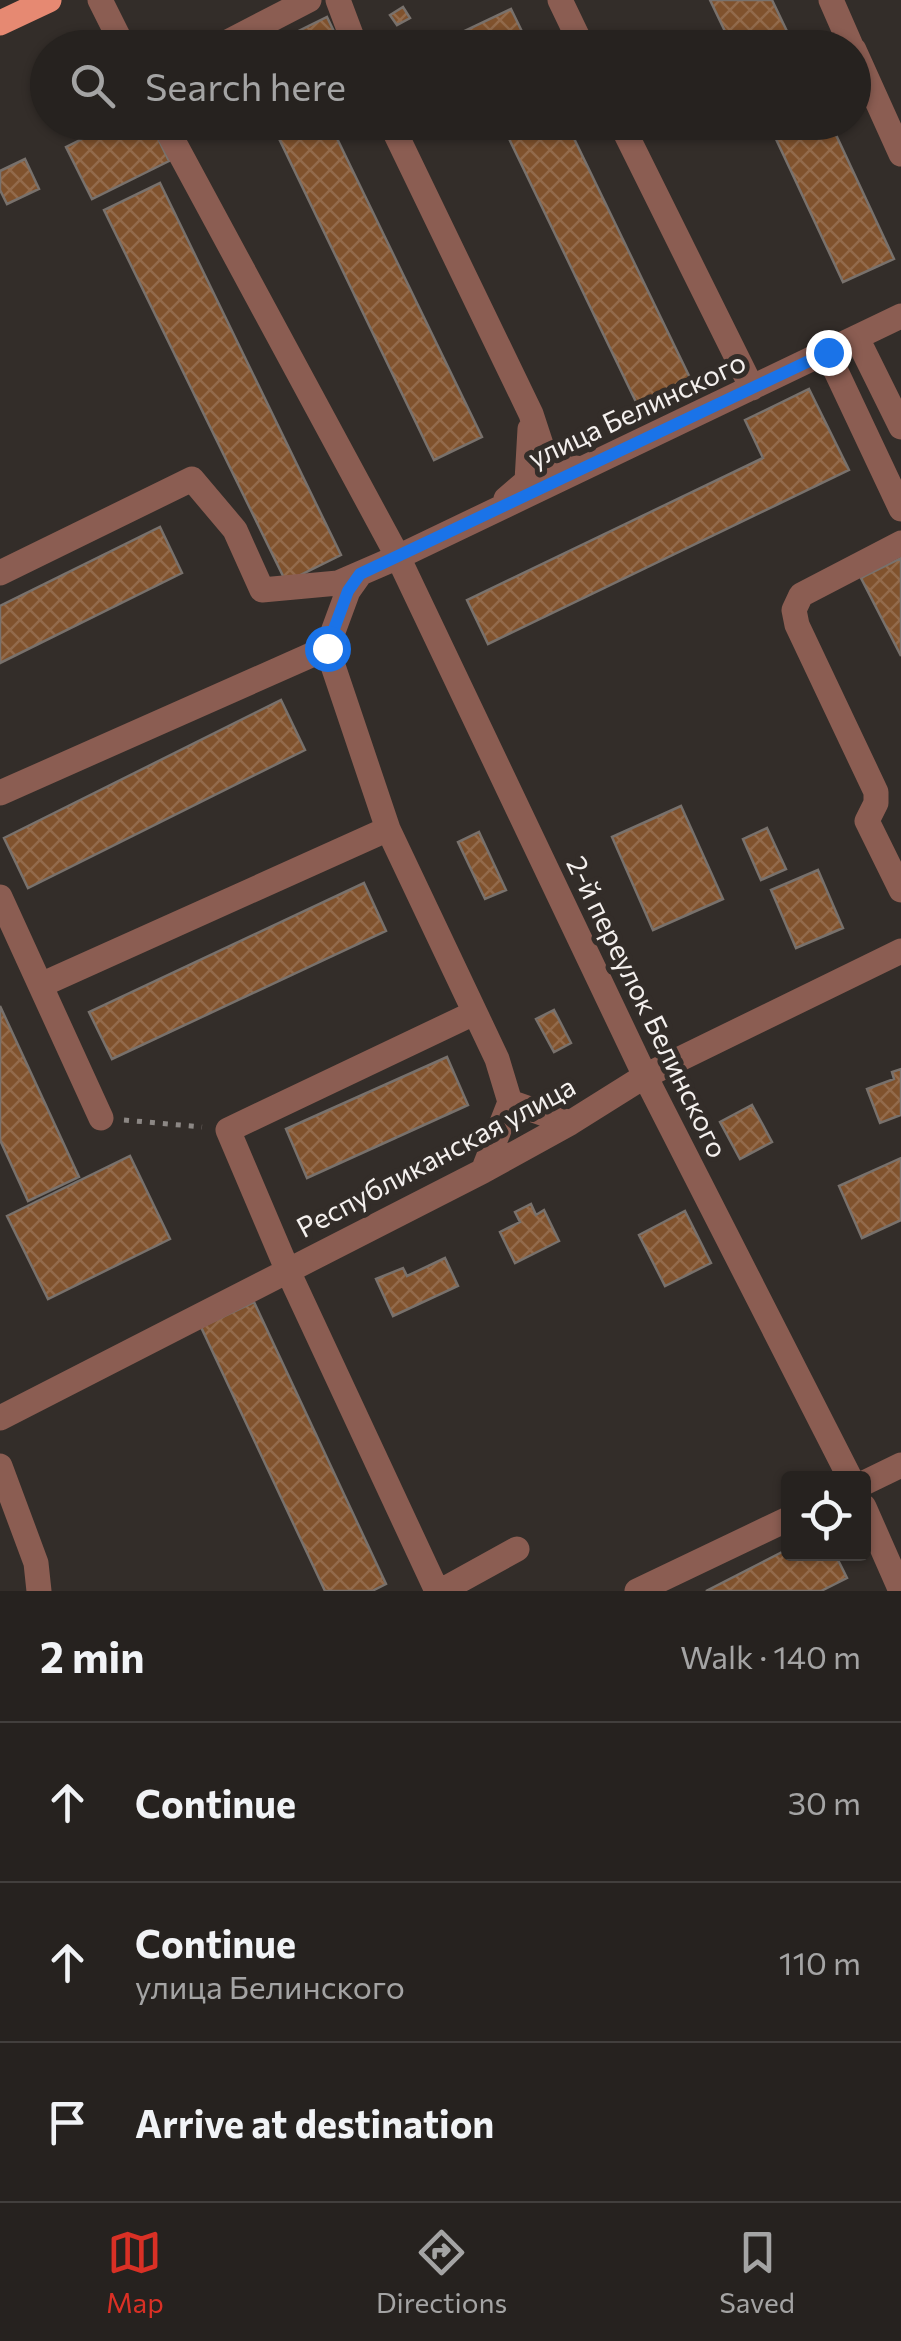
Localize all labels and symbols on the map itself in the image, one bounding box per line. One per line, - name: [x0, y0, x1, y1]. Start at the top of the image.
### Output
- route end: [806, 330, 852, 376]
- street label: улица Белинского: [522, 344, 751, 474]
- route start: [305, 626, 351, 672]
- street label: 2-й переулок Белинского: [560, 850, 736, 1163]
- street label: Республиканская улица: [290, 1068, 581, 1244]

